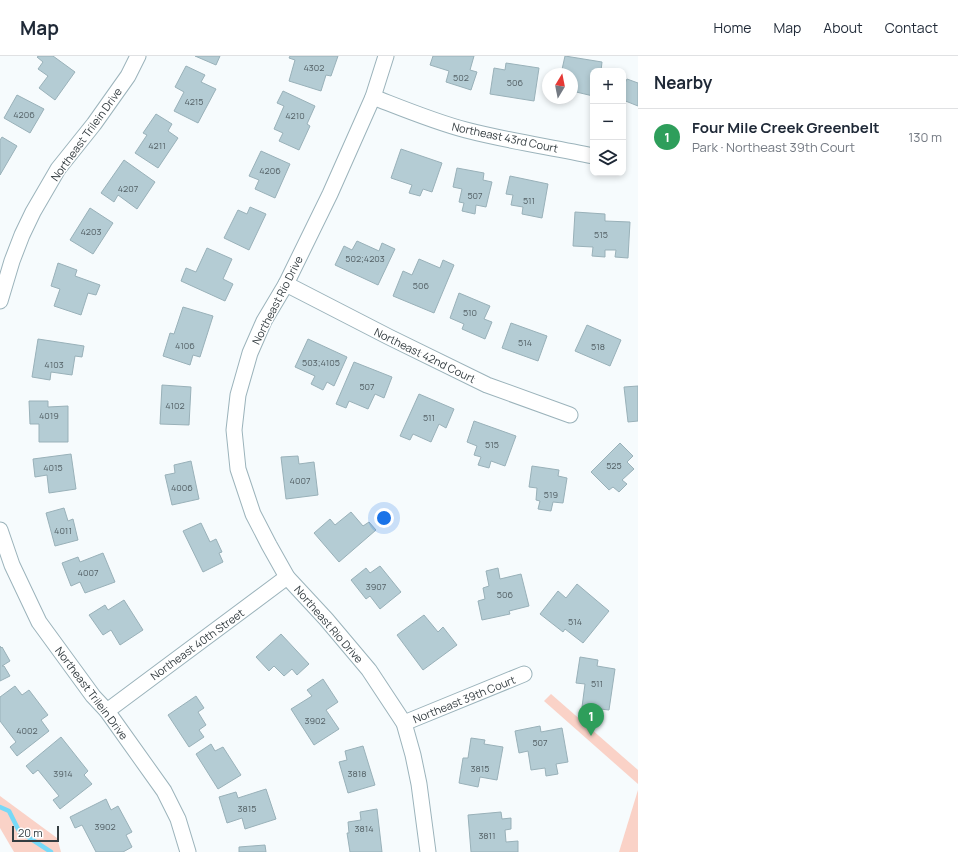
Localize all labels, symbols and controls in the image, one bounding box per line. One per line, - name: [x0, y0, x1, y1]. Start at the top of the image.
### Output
- text: Map: [20, 15, 59, 41]
- text: Home: [714, 18, 751, 37]
- text: Map: [773, 18, 801, 37]
- text: About: [823, 18, 863, 37]
- text: Contact: [885, 18, 938, 37]
- house number: 4302: [304, 61, 324, 74]
- north arrow: [542, 68, 578, 104]
- map controls: [590, 68, 626, 176]
- button: +: [590, 68, 626, 104]
- house number: 502: [453, 71, 469, 84]
- text: Nearby: [654, 71, 712, 94]
- house number: 506: [507, 76, 524, 89]
- street label: Northeast Trilein Drive: [47, 84, 125, 184]
- house number: 4215: [184, 95, 204, 108]
- button: −: [590, 104, 626, 140]
- house number: 4206: [13, 108, 35, 121]
- house number: 4210: [285, 109, 305, 122]
- text: Four Mile Creek Greenbelt: [692, 117, 880, 138]
- street label: Northeast 43rd Court: [451, 118, 559, 156]
- text: 1: [664, 128, 670, 146]
- text: 130 m: [908, 128, 942, 146]
- text: Park · Northeast 39th Court: [692, 138, 855, 156]
- house number: 4211: [148, 139, 166, 152]
- button: layers: [590, 140, 626, 176]
- house number: 4206: [259, 164, 281, 177]
- house number: 4207: [118, 182, 139, 195]
- house number: 507: [467, 189, 483, 202]
- house number: 511: [523, 194, 535, 207]
- house number: 4203: [81, 225, 101, 238]
- house number: 515: [594, 228, 608, 241]
- house number: 502;4203: [345, 252, 385, 265]
- street label: Northeast Rio Drive: [248, 253, 306, 347]
- house number: 506: [413, 279, 430, 292]
- house number: 510: [463, 306, 477, 319]
- street label: Northeast 42nd Court: [372, 324, 478, 386]
- house number: 514: [518, 336, 532, 349]
- house number: 4106: [175, 339, 195, 352]
- house number: 518: [591, 340, 605, 353]
- house number: 503;4105: [302, 356, 340, 369]
- house number: 4103: [44, 358, 64, 371]
- house number: 507: [359, 380, 375, 393]
- house number: 4102: [165, 399, 185, 412]
- house number: 4019: [39, 409, 59, 422]
- house number: 511: [423, 411, 435, 424]
- house number: 515: [485, 438, 499, 451]
- house number: 525: [606, 459, 622, 472]
- house number: 4015: [43, 461, 63, 474]
- house number: 4007: [290, 474, 311, 487]
- house number: 4006: [171, 481, 193, 494]
- house number: 519: [544, 488, 558, 501]
- your location: [374, 508, 394, 528]
- house number: 4011: [54, 524, 72, 537]
- house number: 4007: [78, 566, 99, 579]
- house number: 3907: [366, 580, 387, 593]
- street label: Northeast Rio Drive: [291, 582, 367, 666]
- house number: 506: [497, 588, 514, 601]
- street label: Northeast 40th Street: [147, 605, 247, 683]
- house number: 514: [568, 615, 582, 628]
- street label: Northeast Trilein Drive: [52, 644, 132, 743]
- street label: Northeast 39th Court: [411, 672, 517, 726]
- house number: 511: [591, 677, 603, 690]
- pin: 1: [578, 703, 604, 736]
- house number: 3902: [304, 714, 326, 727]
- house number: 4002: [16, 724, 38, 737]
- house number: 507: [532, 736, 548, 749]
- house number: 3815: [471, 762, 489, 775]
- house number: 3914: [53, 767, 73, 780]
- house number: 3818: [348, 767, 366, 780]
- house number: 3815: [238, 802, 256, 815]
- house number: 3902: [94, 820, 116, 833]
- house number: 3814: [354, 822, 374, 835]
- scale bar: [12, 824, 59, 843]
- text: 20 m: [18, 825, 43, 840]
- house number: 3811: [478, 829, 496, 842]

